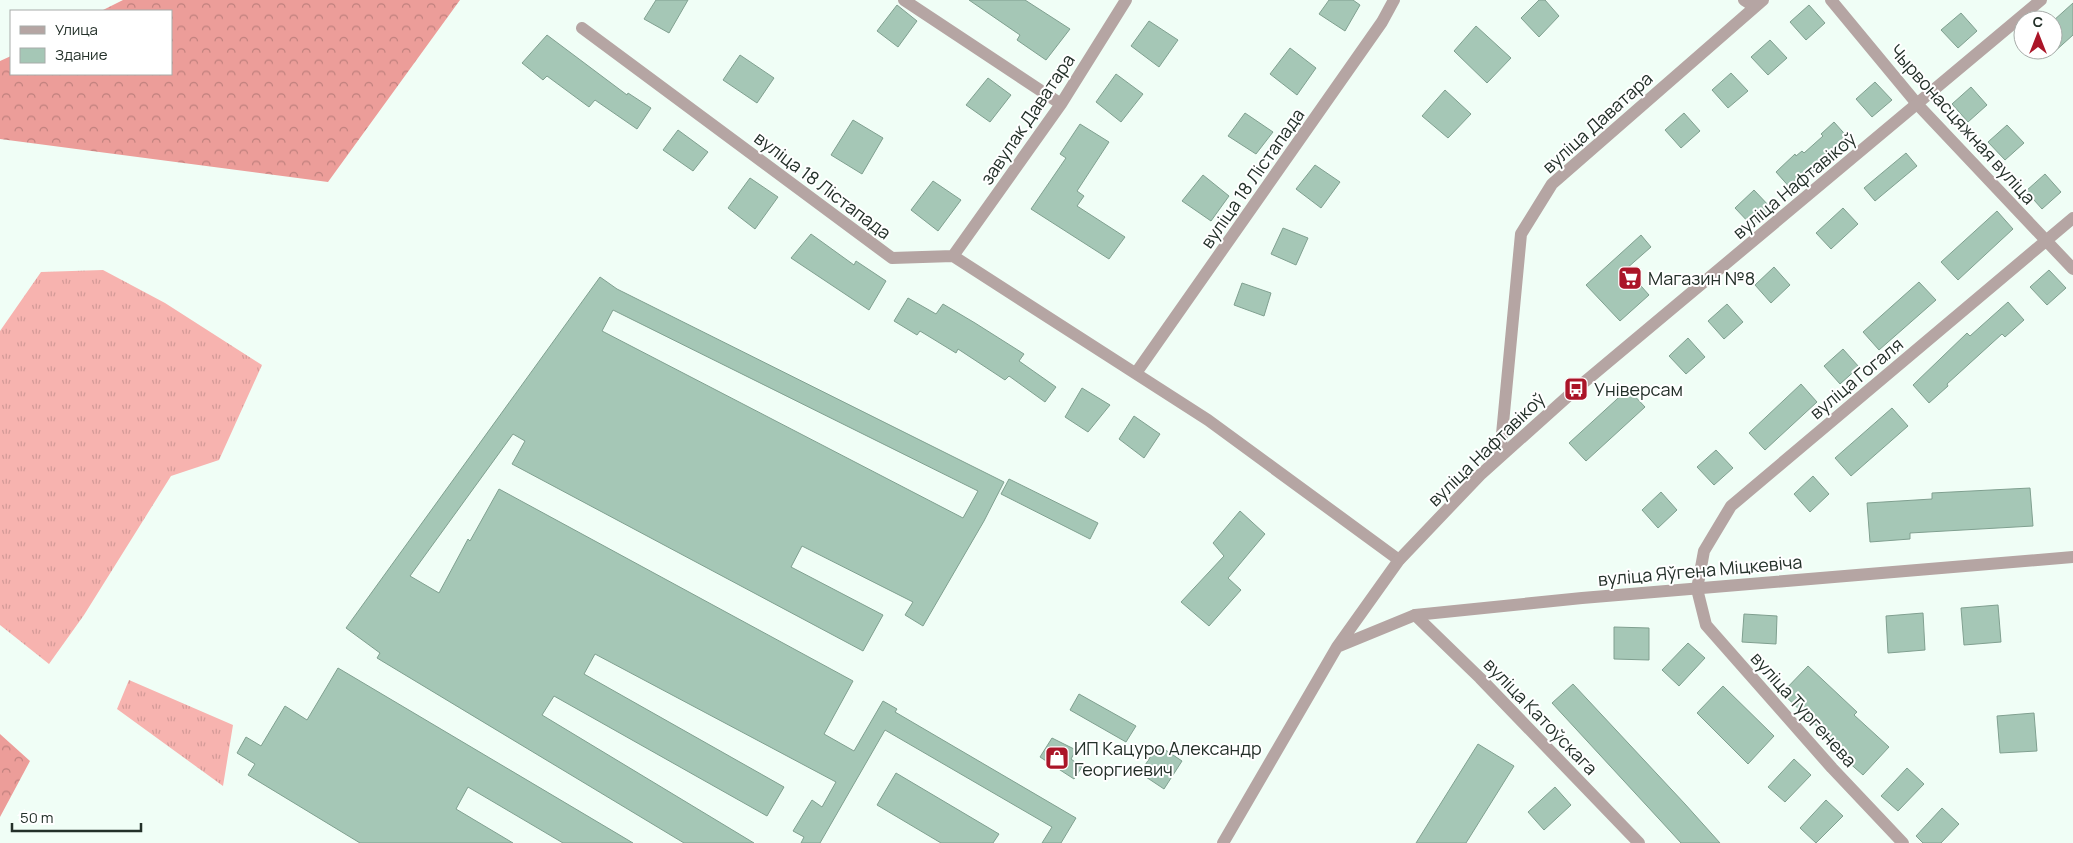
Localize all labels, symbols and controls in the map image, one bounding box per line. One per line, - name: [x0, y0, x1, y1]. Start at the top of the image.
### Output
- legend: [10, 10, 172, 75]
- north arrow: [2013, 10, 2063, 60]
- text: С: [2033, 12, 2043, 31]
- text: Улица: [55, 19, 98, 40]
- street label: Чырвонасцяжная вуліца: [1885, 39, 2041, 209]
- text: Здание: [55, 44, 108, 65]
- street label: завулак Даватара: [974, 49, 1080, 189]
- street label: вуліца Даватара: [1537, 66, 1657, 178]
- street label: вуліца 18 Лістапада: [1195, 103, 1309, 253]
- street label: вуліца 18 Лістапада: [750, 126, 896, 244]
- street label: вуліца Нафтавікоў: [1727, 126, 1861, 244]
- supermarket icon: Магазин №8: [1617, 265, 1643, 291]
- place label: Магазин №8: [1648, 266, 1755, 290]
- street label: вуліца Гогаля: [1804, 332, 1908, 424]
- bus stop icon: Універсам: [1563, 376, 1589, 402]
- place label: Універсам: [1594, 377, 1683, 401]
- street label: вуліца Нафтавікоў: [1422, 386, 1550, 511]
- street label: вуліца Яўгена Міцкевіча: [1597, 549, 1803, 591]
- street label: вуліца Тургенева: [1746, 646, 1862, 772]
- street label: вуліца Катоўскага: [1479, 652, 1603, 780]
- place label: ИП Кацуро Александр Георгиевич: [1074, 736, 1262, 781]
- shop icon: ИП Кацуро Александр Георгиевич: [1044, 745, 1070, 771]
- scale bar: [12, 800, 141, 832]
- text: 50 m: [20, 807, 54, 828]

